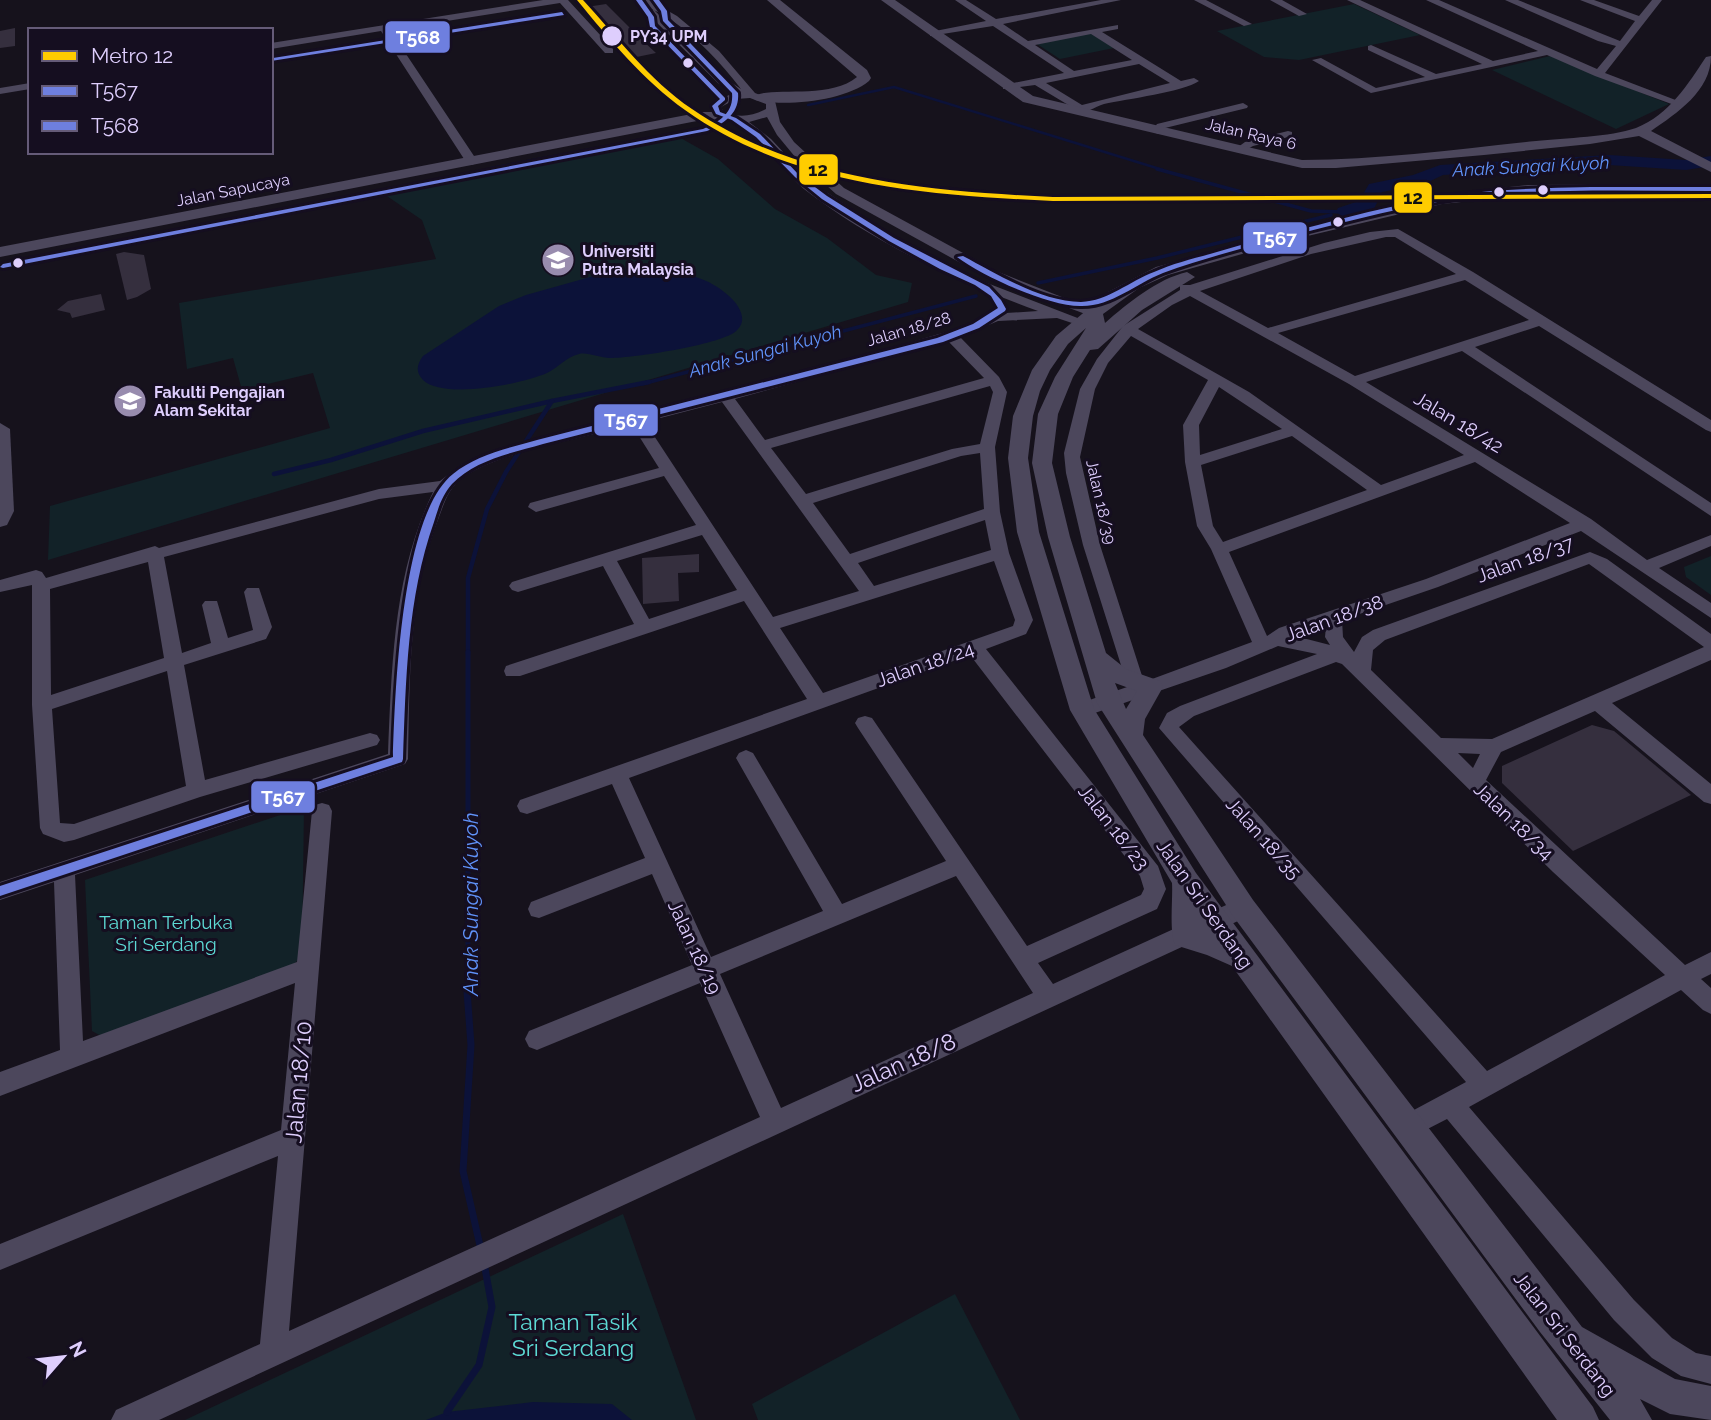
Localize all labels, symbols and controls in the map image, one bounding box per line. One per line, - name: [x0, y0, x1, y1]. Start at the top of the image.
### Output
- line badge: T568: [384, 20, 451, 54]
- marker: PY34 UPM: [600, 24, 624, 48]
- text: T568: [396, 26, 440, 48]
- place label: PY34 UPM: [630, 27, 707, 46]
- legend: [28, 28, 273, 154]
- text: Metro 12: [91, 43, 173, 68]
- unlabelled marker: [681, 56, 695, 70]
- text: T567: [91, 78, 139, 103]
- text: T568: [91, 113, 139, 138]
- street label: Jalan Raya 6: [1204, 114, 1298, 154]
- water label: Anak Sungai Kuyoh: [1451, 151, 1610, 181]
- line badge: 12: [798, 153, 839, 186]
- text: 12: [808, 158, 828, 180]
- street label: Jalan Sapucaya: [175, 170, 291, 210]
- line badge: 12: [1393, 181, 1433, 214]
- unlabelled marker: [1536, 183, 1550, 197]
- unlabelled marker: [1492, 185, 1506, 199]
- text: 12: [1403, 186, 1423, 208]
- unlabelled marker: [1331, 215, 1345, 229]
- line badge: T567: [1242, 221, 1308, 255]
- text: T567: [1253, 227, 1297, 249]
- school or university icon: Universiti Putra Malaysia: [539, 241, 577, 279]
- place label: Universiti Putra Malaysia: [582, 242, 694, 279]
- unlabelled marker: [11, 256, 25, 270]
- street label: Jalan 18/28: [865, 308, 953, 350]
- water label: Anak Sungai Kuyoh: [685, 321, 844, 382]
- school or university icon: Fakulti Pengajian Alam Sekitar: [111, 382, 149, 420]
- place label: Fakulti Pengajian Alam Sekitar: [154, 383, 285, 420]
- street label: Jalan 18/42: [1410, 387, 1508, 457]
- line badge: T567: [593, 403, 659, 437]
- text: T567: [604, 409, 648, 431]
- street label: Jalan 18/39: [1082, 458, 1120, 546]
- street label: Jalan 18/37: [1474, 531, 1576, 587]
- street label: Jalan 18/38: [1282, 590, 1386, 646]
- street label: Jalan 18/24: [873, 637, 977, 691]
- street label: Jalan 18/34: [1470, 778, 1558, 864]
- line badge: T567: [250, 780, 316, 814]
- street label: Jalan 18/23: [1074, 780, 1154, 874]
- text: T567: [261, 786, 305, 808]
- street label: Jalan 18/35: [1222, 793, 1306, 883]
- water label: Anak Sungai Kuyoh: [458, 812, 483, 997]
- street label: Jalan Sri Serdang: [1152, 835, 1258, 973]
- street label: Jalan 18/19: [664, 897, 726, 997]
- park label: Taman Terbuka Sri Serdang: [99, 911, 233, 955]
- street label: Jalan 18/10: [279, 1020, 317, 1144]
- street label: Jalan 18/8: [846, 1027, 960, 1097]
- street label: Jalan Sri Serdang: [1510, 1267, 1620, 1401]
- park label: Taman Tasik Sri Serdang: [509, 1308, 637, 1361]
- north arrow: [28, 1322, 98, 1392]
- text: N: [65, 1337, 91, 1361]

